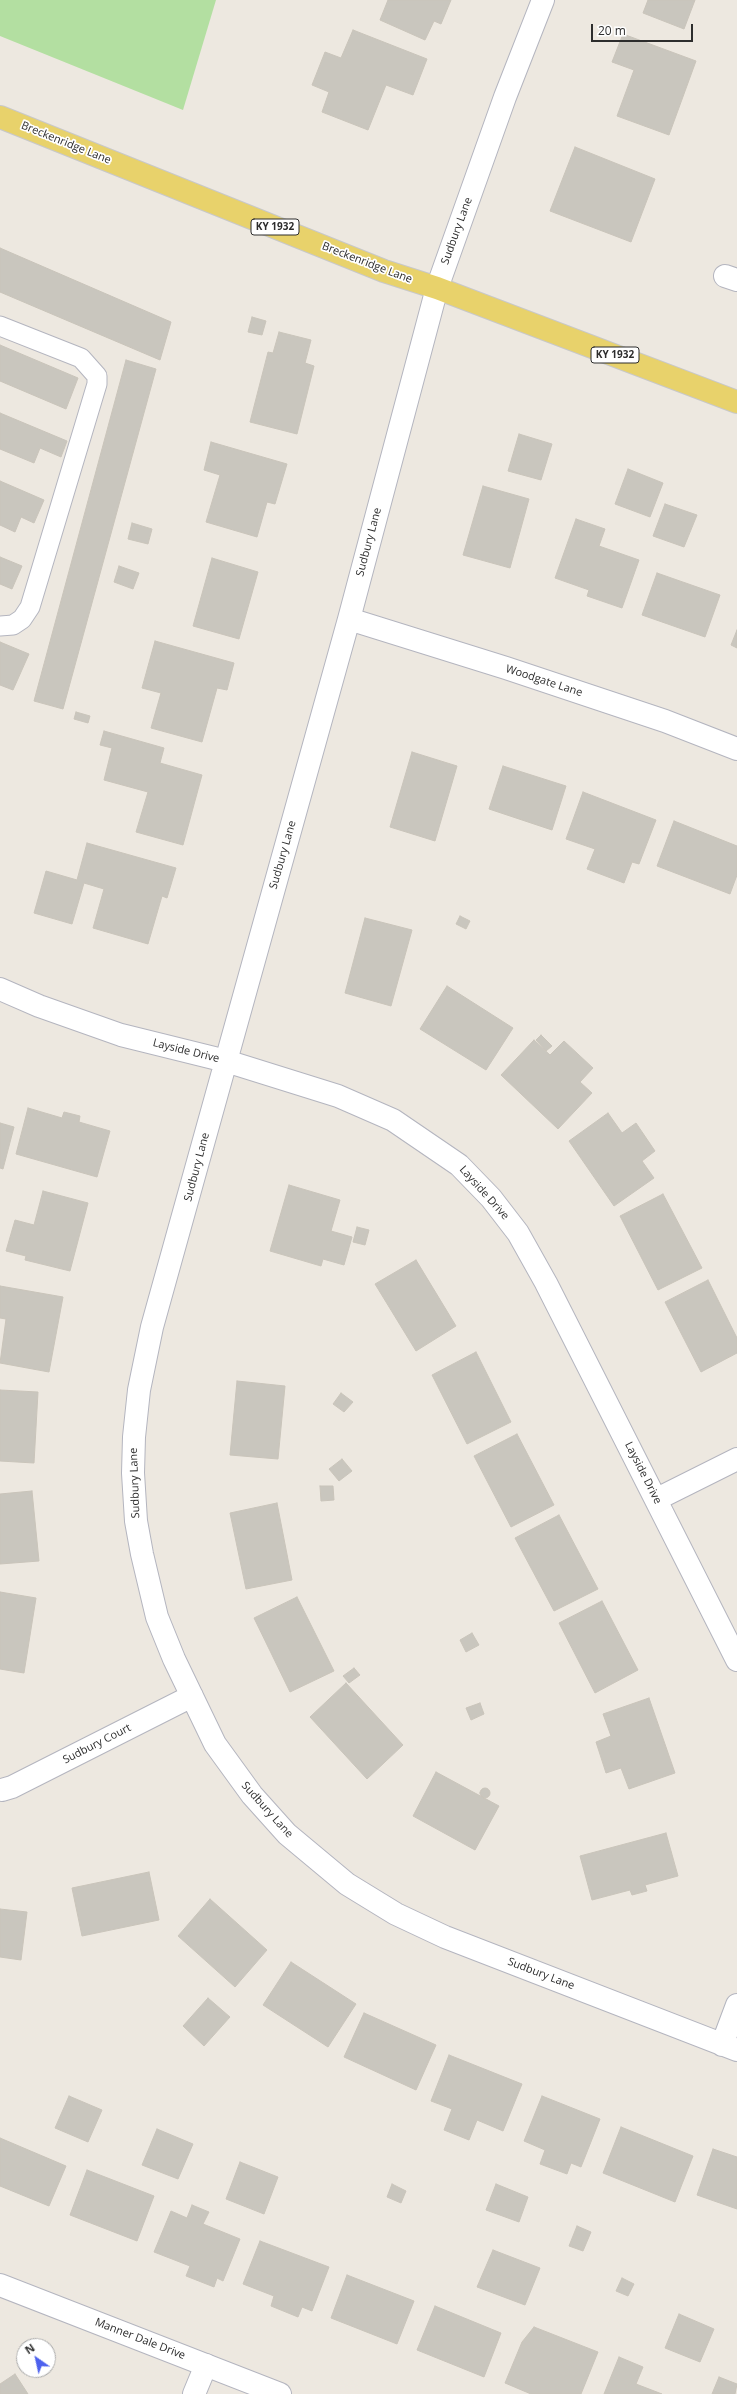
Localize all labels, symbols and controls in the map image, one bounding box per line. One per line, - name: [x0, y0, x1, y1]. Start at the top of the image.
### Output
- scale bar: [593, 16, 695, 42]
- text: 20 m: [598, 22, 626, 39]
- street label: Breckenridge Lane: [19, 119, 113, 167]
- street label: Sudbury Lane: [439, 196, 475, 266]
- road number: KY 1932: [251, 219, 299, 235]
- street label: Breckenridge Lane: [320, 240, 414, 286]
- road number: KY 1932: [591, 347, 639, 363]
- street label: Sudbury Lane: [353, 506, 385, 578]
- street label: Woodgate Lane: [504, 662, 584, 700]
- street label: Sudbury Lane: [267, 819, 299, 891]
- street label: Layside Drive: [151, 1036, 221, 1066]
- street label: Sudbury Lane: [181, 1131, 213, 1203]
- street label: Layside Drive: [456, 1163, 512, 1223]
- street label: Layside Drive: [622, 1440, 664, 1506]
- street label: Sudbury Lane: [127, 1447, 143, 1519]
- street label: Sudbury Court: [61, 1721, 133, 1767]
- street label: Sudbury Lane: [238, 1779, 296, 1841]
- street label: Sudbury Lane: [506, 1955, 576, 1993]
- street label: Manner Dale Drive: [93, 2316, 187, 2362]
- north arrow: [16, 2338, 56, 2378]
- text: N: [22, 2340, 37, 2357]

